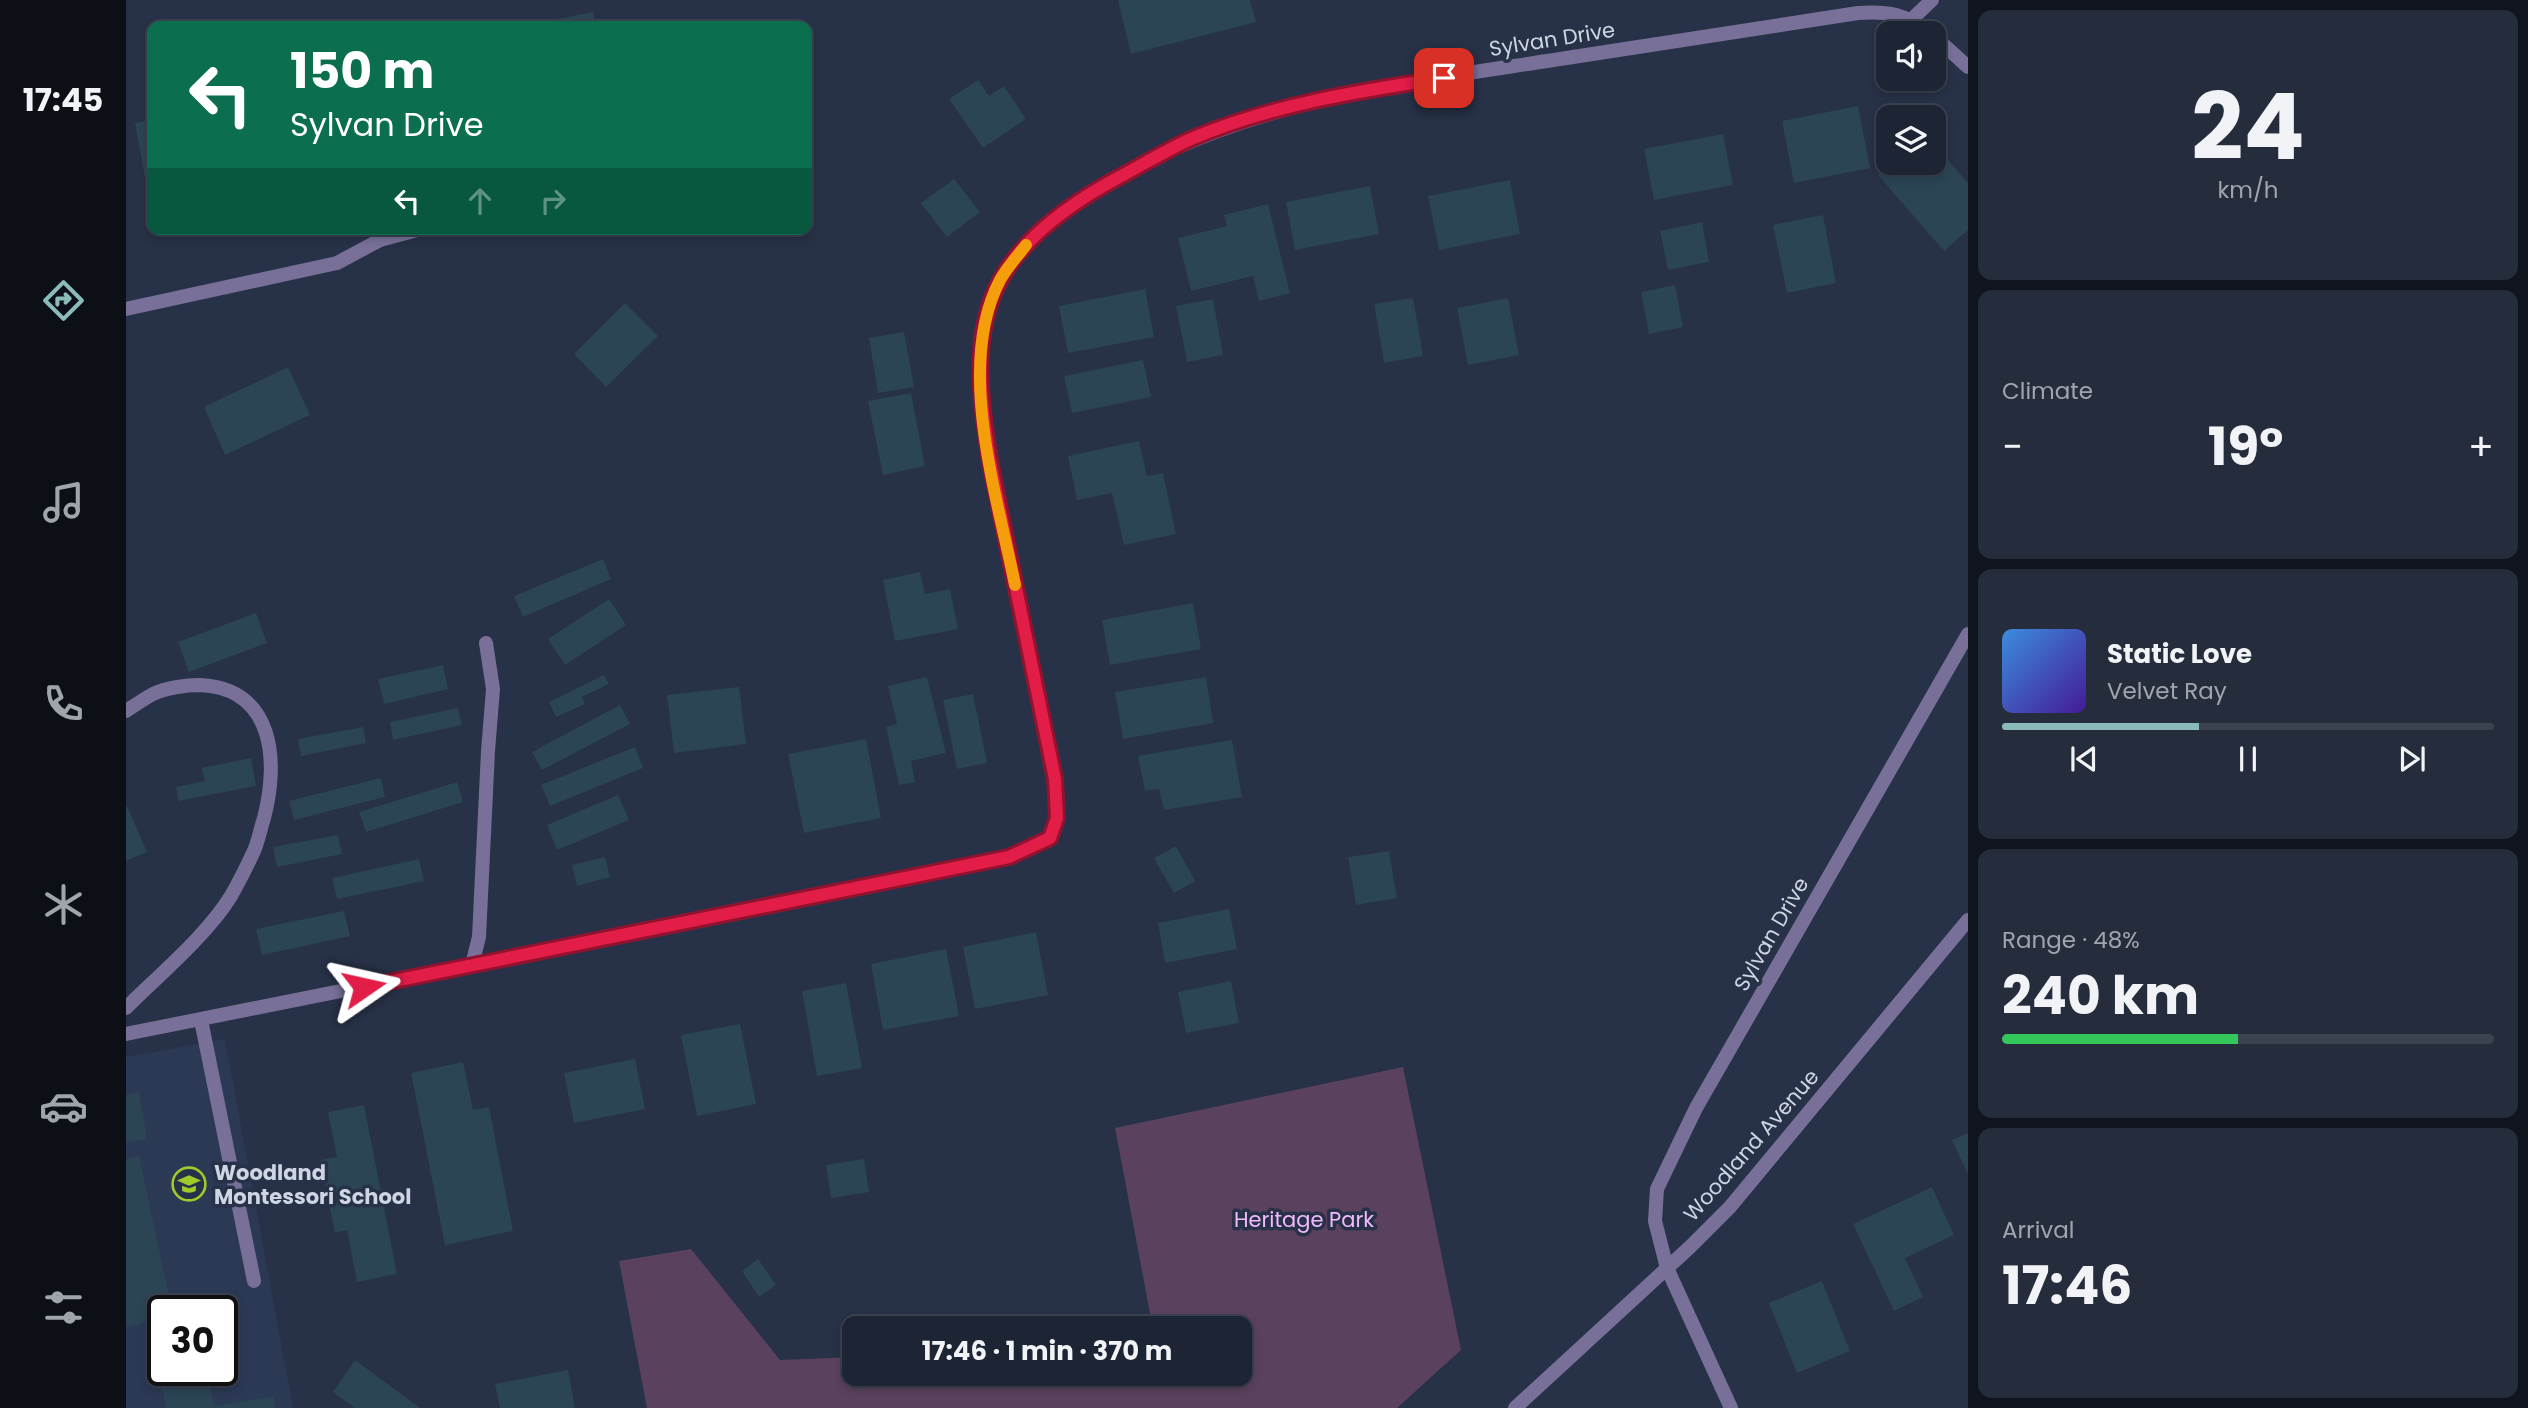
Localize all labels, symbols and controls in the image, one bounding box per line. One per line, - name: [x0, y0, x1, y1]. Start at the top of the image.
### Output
- street label: Sylvan Drive: [1487, 15, 1617, 63]
- map controls: [1876, 21, 1946, 175]
- button: sound: [1876, 21, 1946, 91]
- text: 150 m: [290, 37, 435, 105]
- pin: [1414, 48, 1474, 108]
- icon: left: [175, 49, 266, 140]
- icon: arrive: [1425, 59, 1463, 97]
- text: 24: [2191, 63, 2305, 191]
- text: 17:45: [23, 77, 103, 122]
- text: Sylvan Drive: [290, 102, 484, 147]
- button: layers: [1876, 105, 1946, 175]
- text: km/h: [2217, 174, 2279, 206]
- icon: left: [388, 182, 426, 220]
- icon: ahead: [461, 182, 499, 220]
- icon: right: [534, 182, 572, 220]
- icon: directions: [39, 276, 88, 325]
- text: Climate: [2002, 375, 2093, 407]
- text: 19°: [2208, 410, 2283, 483]
- text: −: [2002, 420, 2023, 473]
- text: +: [2468, 420, 2494, 473]
- icon: music: [39, 478, 88, 527]
- text: Static Love: [2107, 636, 2252, 672]
- text: Velvet Ray: [2107, 675, 2227, 707]
- icon: phone: [39, 679, 88, 728]
- icon: previous: [2065, 740, 2103, 778]
- icon: pause: [2229, 740, 2267, 778]
- icon: next: [2393, 740, 2431, 778]
- street label: Sylvan Drive: [1727, 872, 1815, 996]
- icon: climate: [39, 880, 88, 929]
- text: Range · 48%: [2002, 924, 2140, 956]
- position arrow: [327, 950, 401, 1024]
- text: 240 km: [2002, 959, 2199, 1032]
- street label: Woodland Avenue: [1677, 1063, 1825, 1227]
- icon: car: [39, 1082, 88, 1131]
- place label: Woodland Montessori School: [214, 1158, 411, 1211]
- school or university icon: Woodland Montessori School: [170, 1165, 208, 1203]
- park label: Heritage Park: [1234, 1205, 1374, 1234]
- text: Arrival: [2002, 1214, 2074, 1246]
- text: 17:46: [2002, 1249, 2132, 1322]
- icon: filters: [39, 1283, 88, 1332]
- speed limit sign: 30: [147, 1295, 238, 1386]
- text: 17:46 · 1 min · 370 m: [922, 1333, 1172, 1369]

